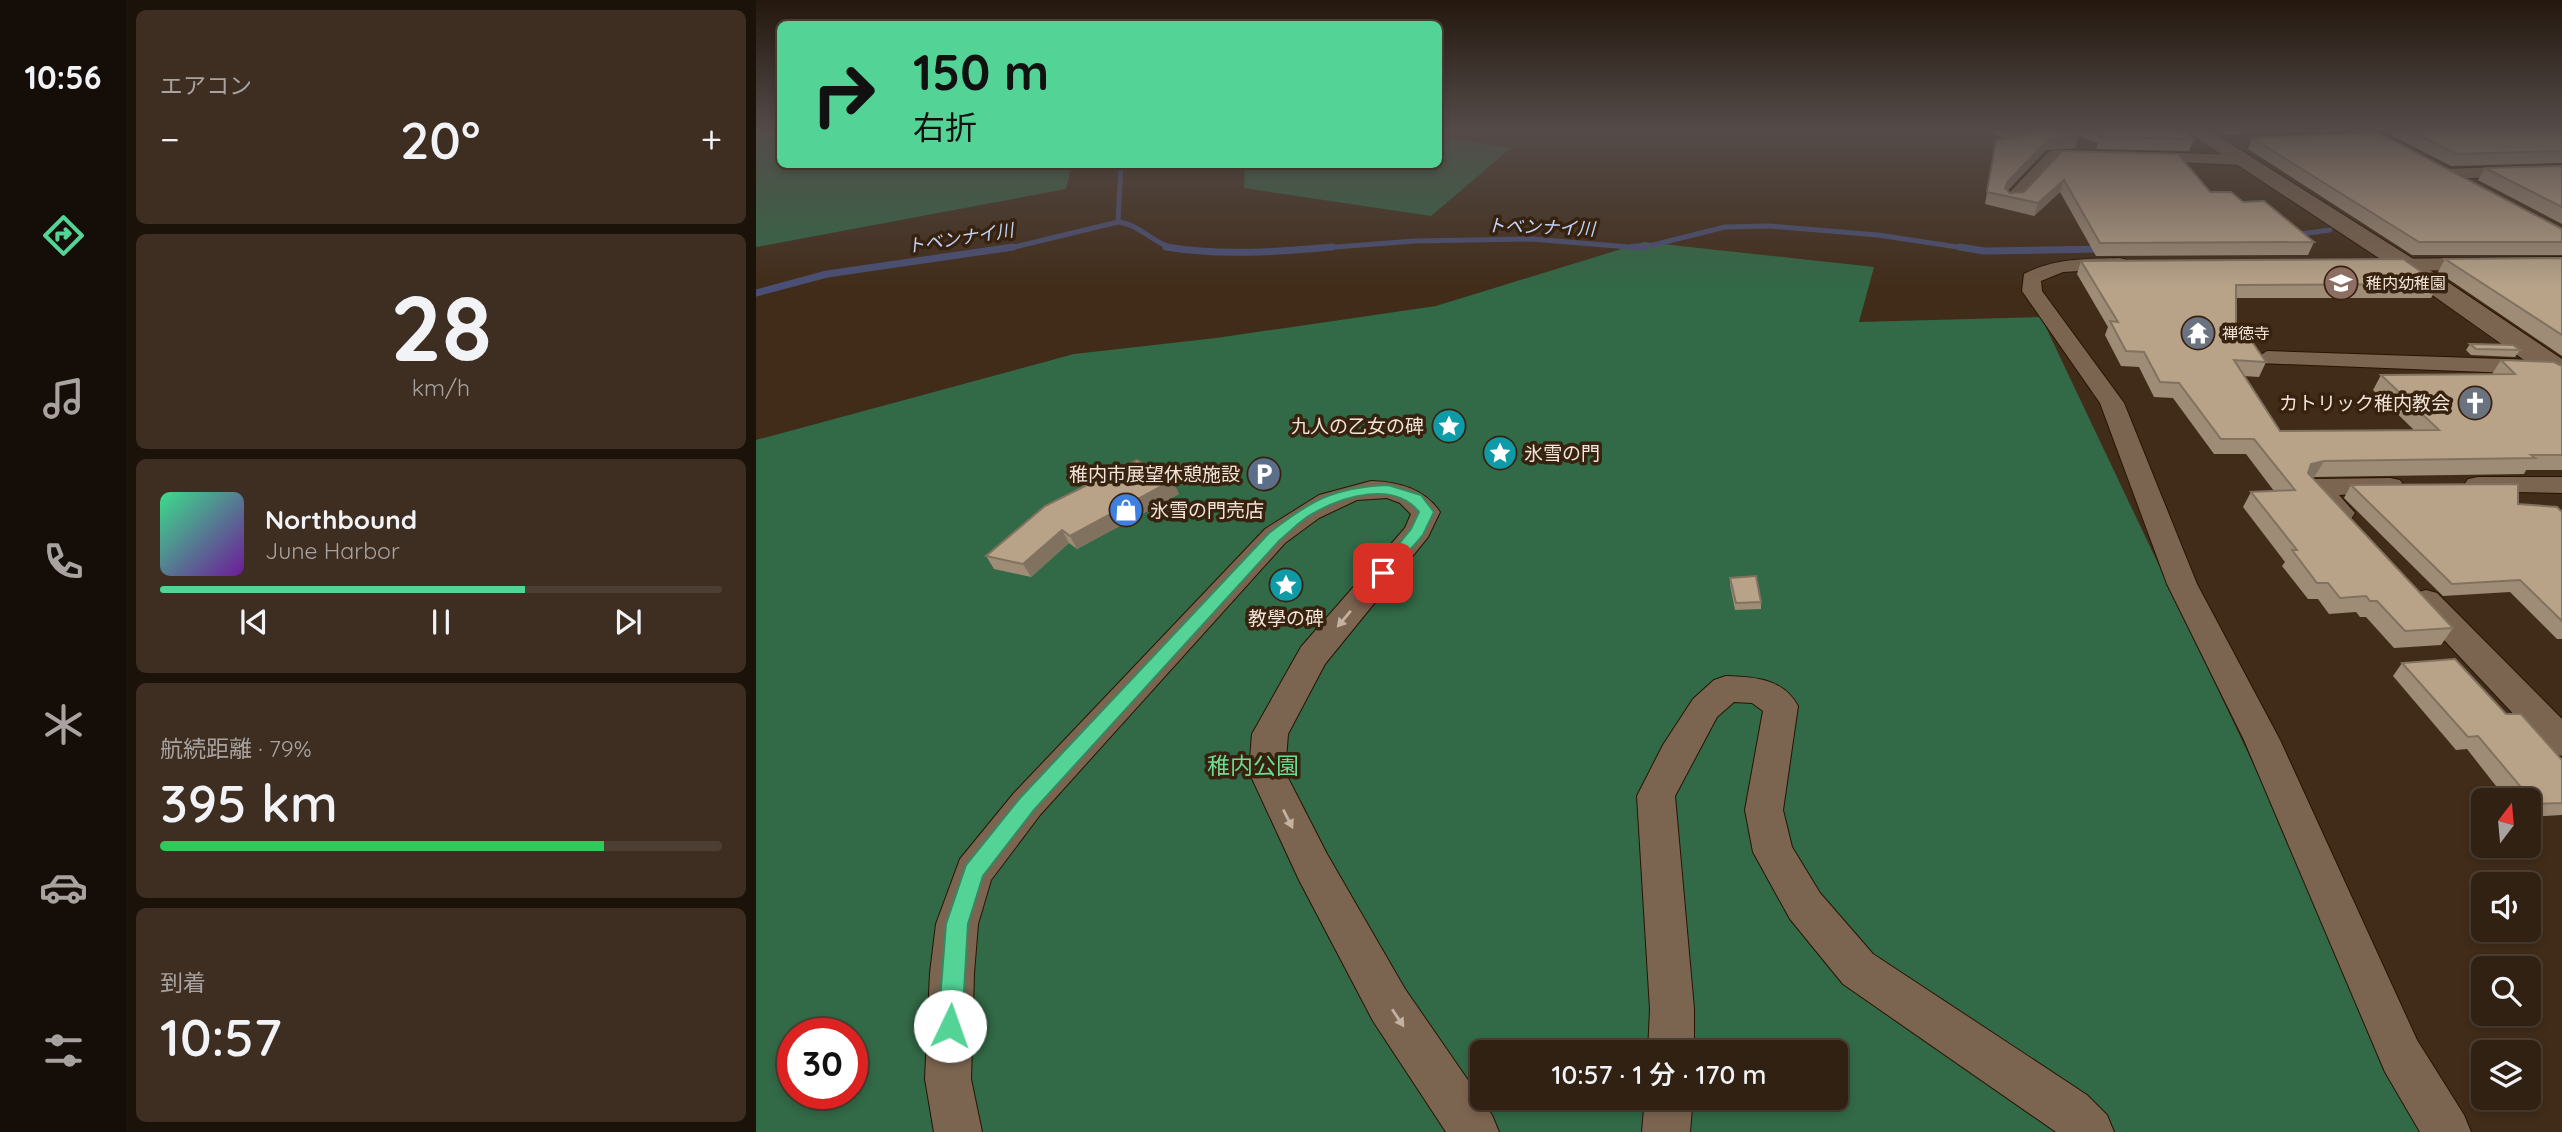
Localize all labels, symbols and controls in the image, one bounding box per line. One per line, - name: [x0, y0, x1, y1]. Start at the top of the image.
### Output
- text: 150 m: [913, 41, 1049, 102]
- icon: right: [798, 49, 889, 140]
- text: 10:56: [25, 57, 101, 97]
- text: エアコン: [160, 71, 252, 100]
- text: 20°: [400, 107, 480, 172]
- text: 右折: [913, 107, 977, 147]
- text: −: [160, 115, 180, 163]
- text: +: [701, 115, 722, 163]
- icon: directions: [39, 211, 88, 260]
- water label: トベンナイ川: [1487, 214, 1597, 240]
- water label: トベンナイ川: [905, 218, 1017, 258]
- school or university icon: 稚内幼稚園: [2322, 264, 2360, 302]
- text: 28: [390, 270, 492, 384]
- place label: 稚内幼稚園: [2366, 273, 2446, 293]
- temple icon: 禅徳寺: [2179, 314, 2217, 352]
- place label: 禅徳寺: [2222, 323, 2270, 343]
- text: km/h: [412, 373, 470, 402]
- icon: music: [39, 374, 88, 423]
- church icon: カトリック稚内教会: [2456, 384, 2494, 422]
- place label: カトリック稚内教会: [2279, 391, 2450, 415]
- place icon: 九人の乙女の碑: [1430, 407, 1468, 445]
- place label: 九人の乙女の碑: [1291, 414, 1424, 438]
- place icon: 氷雪の門: [1481, 434, 1519, 472]
- place label: 氷雪の門: [1524, 441, 1600, 465]
- parking icon: 稚内市展望休憩施設: [1245, 455, 1283, 493]
- place label: 稚内市展望休憩施設: [1069, 462, 1240, 486]
- shop icon: 氷雪の門売店: [1107, 491, 1145, 529]
- place label: 氷雪の門売店: [1150, 498, 1264, 522]
- text: Northbound: [265, 503, 417, 536]
- text: June Harbor: [265, 536, 400, 565]
- icon: phone: [39, 537, 88, 586]
- pin: [1353, 543, 1413, 603]
- icon: arrive: [1364, 554, 1402, 592]
- place icon: 教學の碑: [1267, 566, 1305, 604]
- icon: previous: [235, 603, 273, 641]
- icon: pause: [422, 603, 460, 641]
- icon: next: [609, 603, 647, 641]
- place label: 教學の碑: [1248, 606, 1324, 630]
- one-way arrow: [1336, 610, 1351, 628]
- icon: climate: [39, 700, 88, 749]
- text: 航続距離 · 79%: [160, 734, 312, 763]
- park label: 稚内公園: [1207, 751, 1299, 780]
- text: 395 km: [160, 770, 338, 835]
- north arrow: [2471, 788, 2541, 858]
- map controls: [2471, 788, 2541, 1110]
- one-way arrow: [1282, 810, 1294, 829]
- icon: car: [39, 863, 88, 912]
- button: sound: [2471, 872, 2541, 942]
- button: search: [2471, 956, 2541, 1026]
- text: 到着: [160, 968, 206, 997]
- position arrow: [913, 989, 987, 1063]
- text: 10:57: [160, 1004, 282, 1069]
- one-way arrow: [1391, 1009, 1405, 1027]
- speed limit sign: 30: [777, 1018, 868, 1109]
- icon: filters: [39, 1026, 88, 1075]
- button: layers: [2471, 1040, 2541, 1110]
- text: 10:57 · 1 分 · 170 m: [1552, 1058, 1766, 1091]

